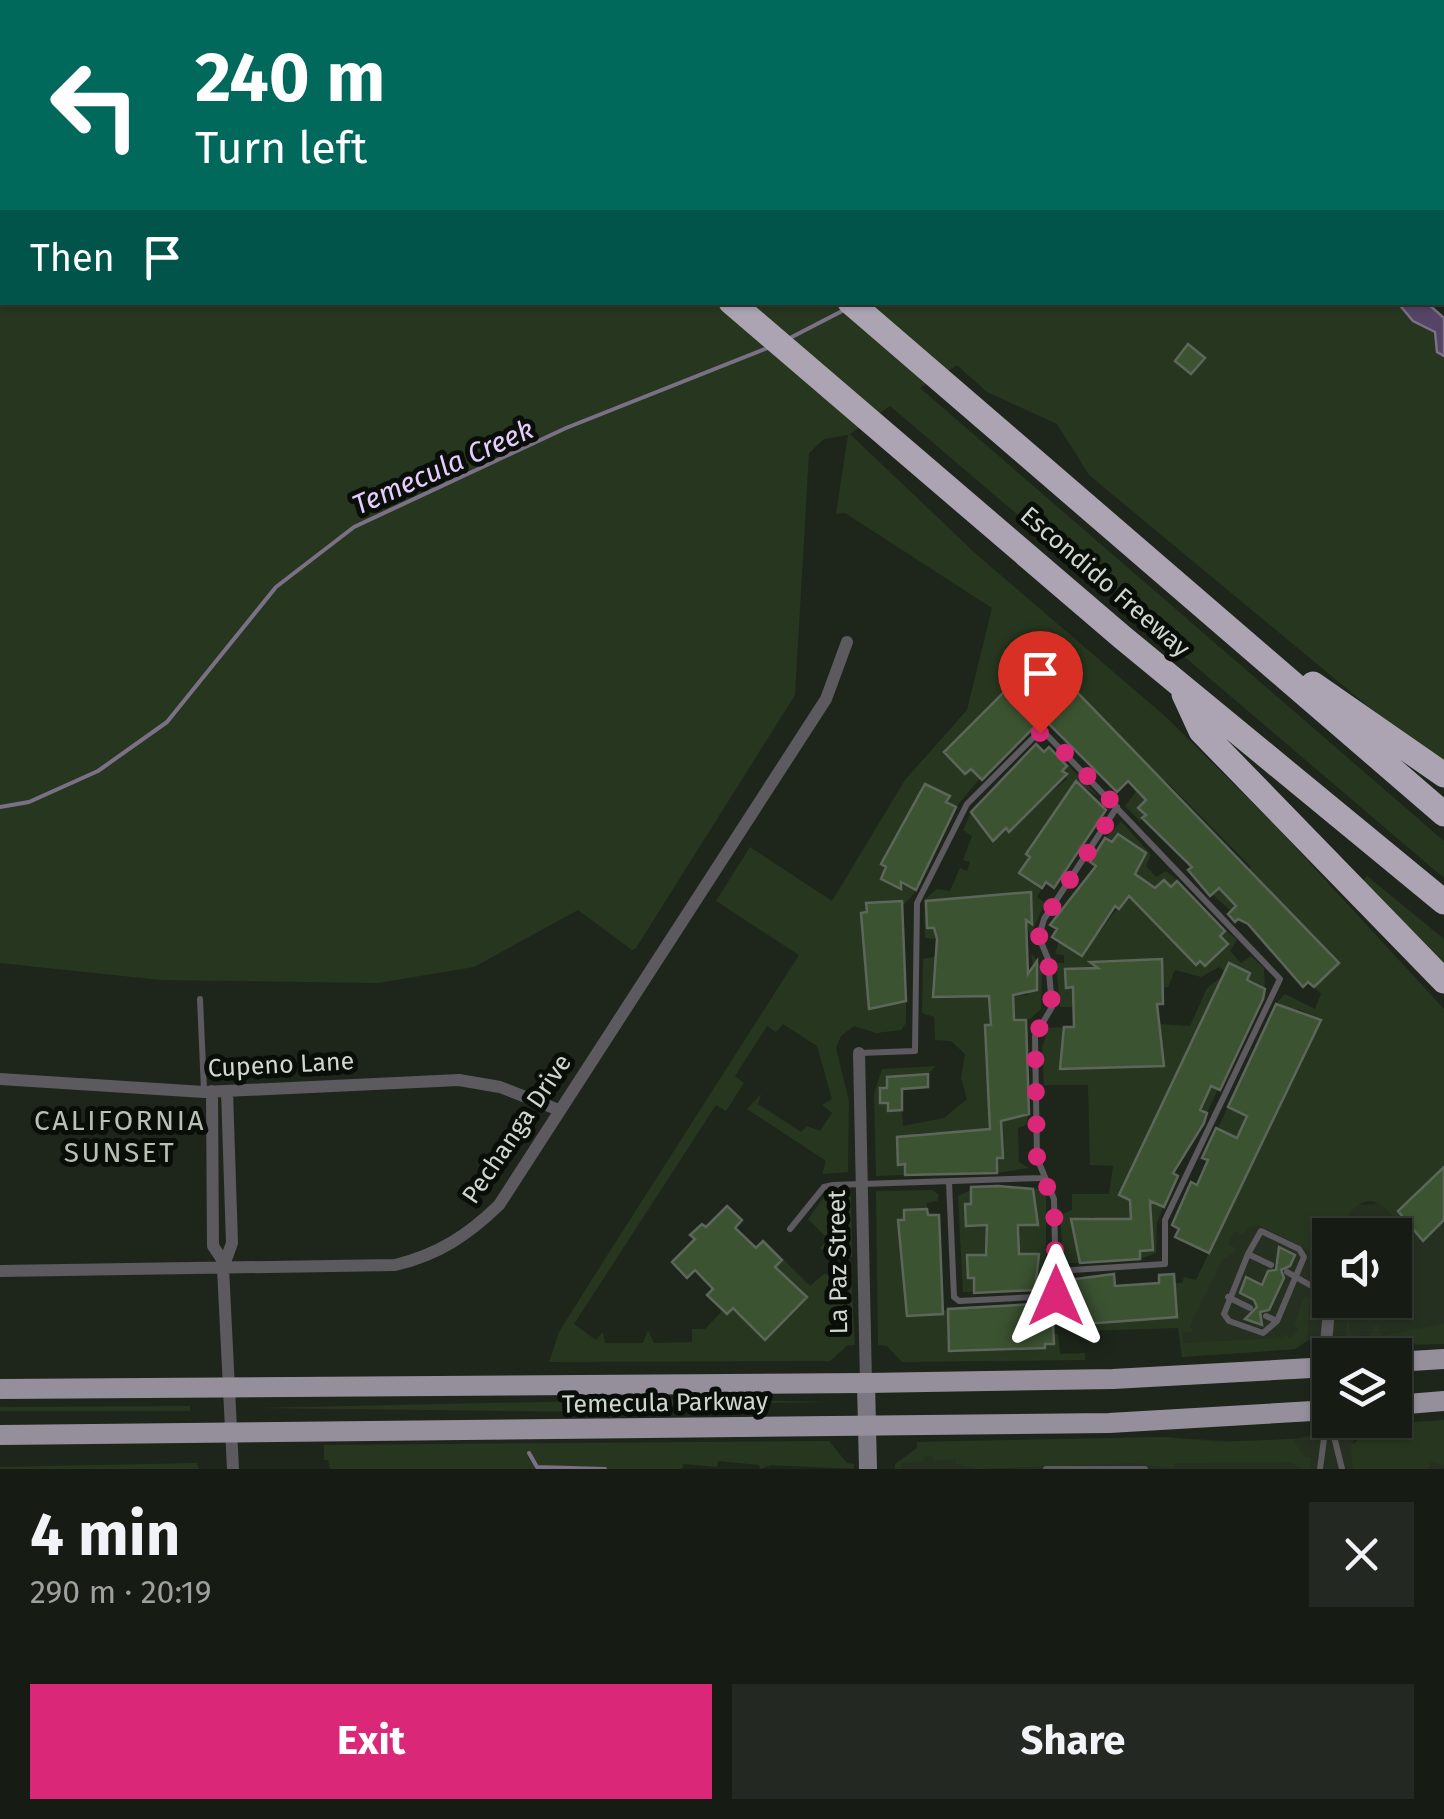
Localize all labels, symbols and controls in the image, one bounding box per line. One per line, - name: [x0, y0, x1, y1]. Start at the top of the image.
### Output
- text: 240 m: [195, 36, 385, 120]
- icon: left: [30, 40, 160, 170]
- text: Turn left: [195, 121, 367, 175]
- icon: arrive: [135, 230, 190, 285]
- text: Then: [30, 235, 115, 281]
- water label: Temecula Creek: [347, 412, 539, 522]
- street label: Escondido Freeway: [1014, 500, 1196, 664]
- pin: [998, 631, 1083, 734]
- icon: arrive: [1013, 646, 1068, 701]
- street label: Cupeno Lane: [207, 1046, 355, 1084]
- street label: Pechanga Drive: [456, 1049, 578, 1209]
- district label: CALIFORNIA SUNSET: [34, 1104, 206, 1169]
- street label: La Paz Street: [822, 1189, 854, 1335]
- map controls: [1312, 1218, 1412, 1438]
- button: sound: [1312, 1218, 1412, 1318]
- position arrow: [1004, 1244, 1108, 1348]
- button: layers: [1312, 1338, 1412, 1438]
- street label: Temecula Parkway: [562, 1386, 769, 1420]
- text: 4 min: [30, 1499, 180, 1571]
- button: close: [1309, 1502, 1414, 1607]
- text: 290 m · 20:19: [30, 1573, 211, 1611]
- button: Exit: [30, 1684, 712, 1799]
- button: Share: [732, 1684, 1414, 1799]

